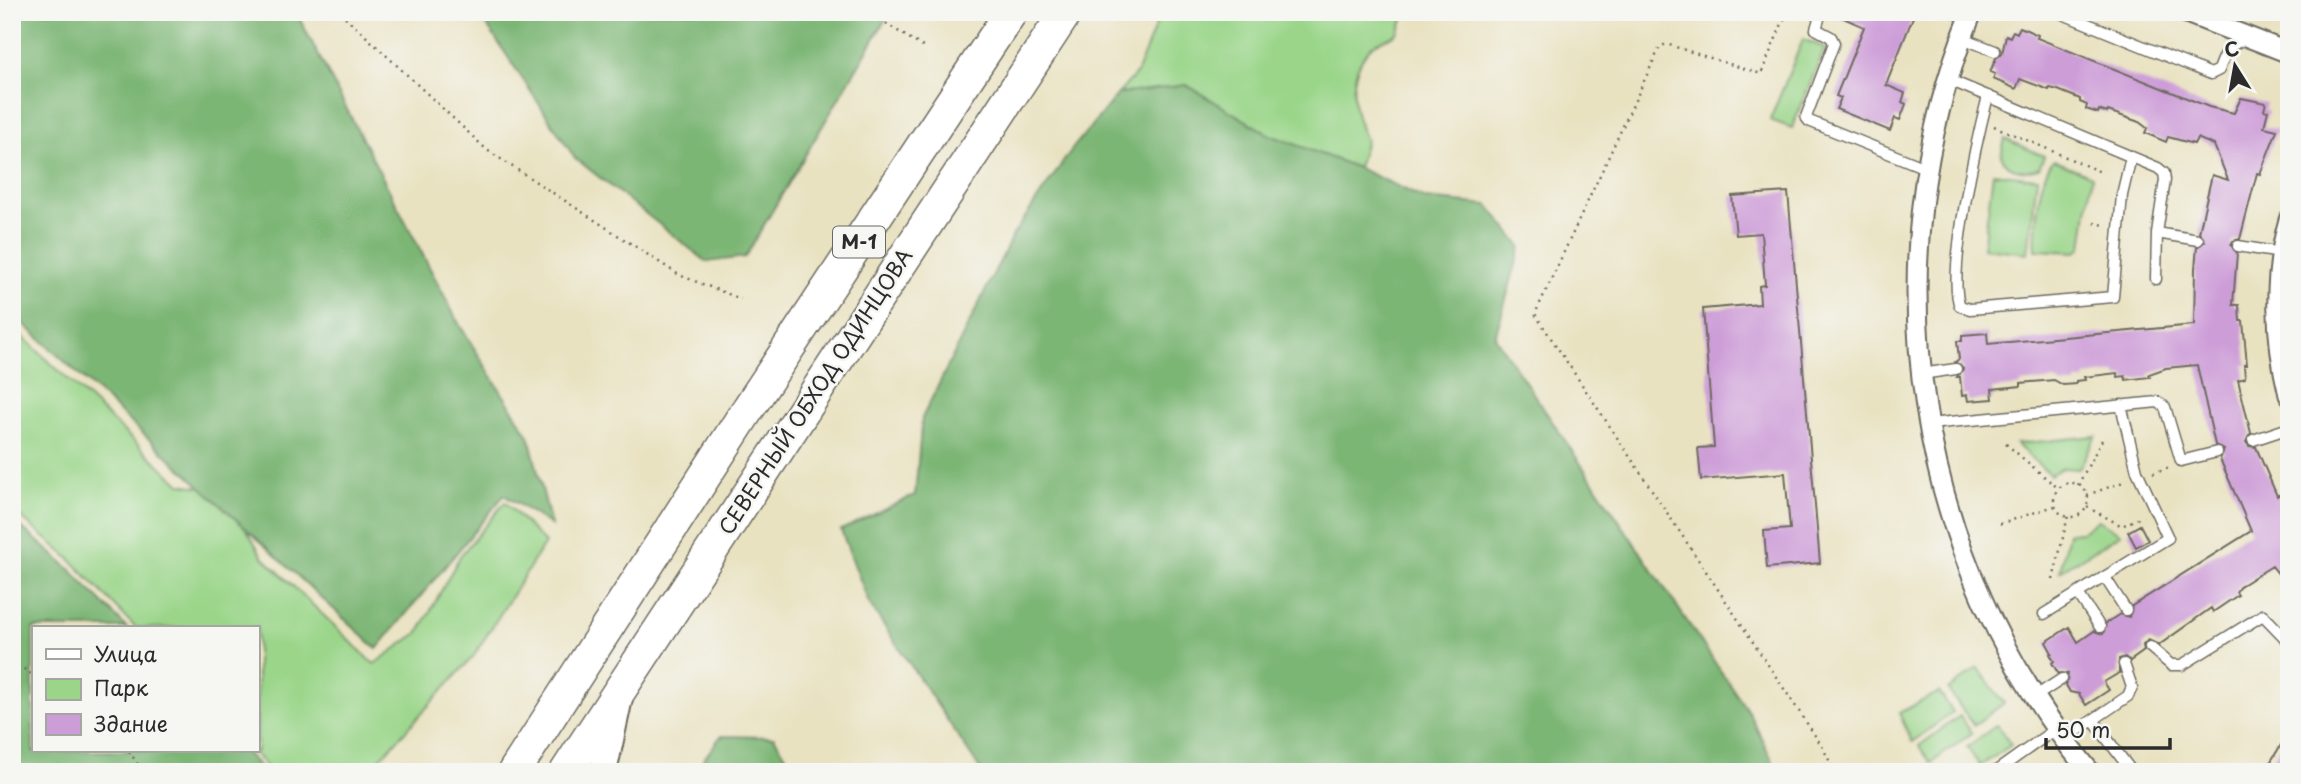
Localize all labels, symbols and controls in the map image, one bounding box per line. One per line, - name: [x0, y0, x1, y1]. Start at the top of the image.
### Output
- north arrow: [2200, 32, 2270, 102]
- text: С: [2222, 33, 2241, 63]
- road number: М-1: [833, 226, 885, 258]
- street label: СЕВЕРНЫЙ ОБХОД ОДИНЦОВА: [709, 241, 919, 540]
- legend: [32, 626, 259, 752]
- text: Улица: [94, 637, 157, 669]
- text: Парк: [94, 671, 149, 703]
- text: Здание: [94, 707, 168, 739]
- scale bar: [2046, 707, 2170, 751]
- text: 50 m: [2056, 713, 2110, 745]

